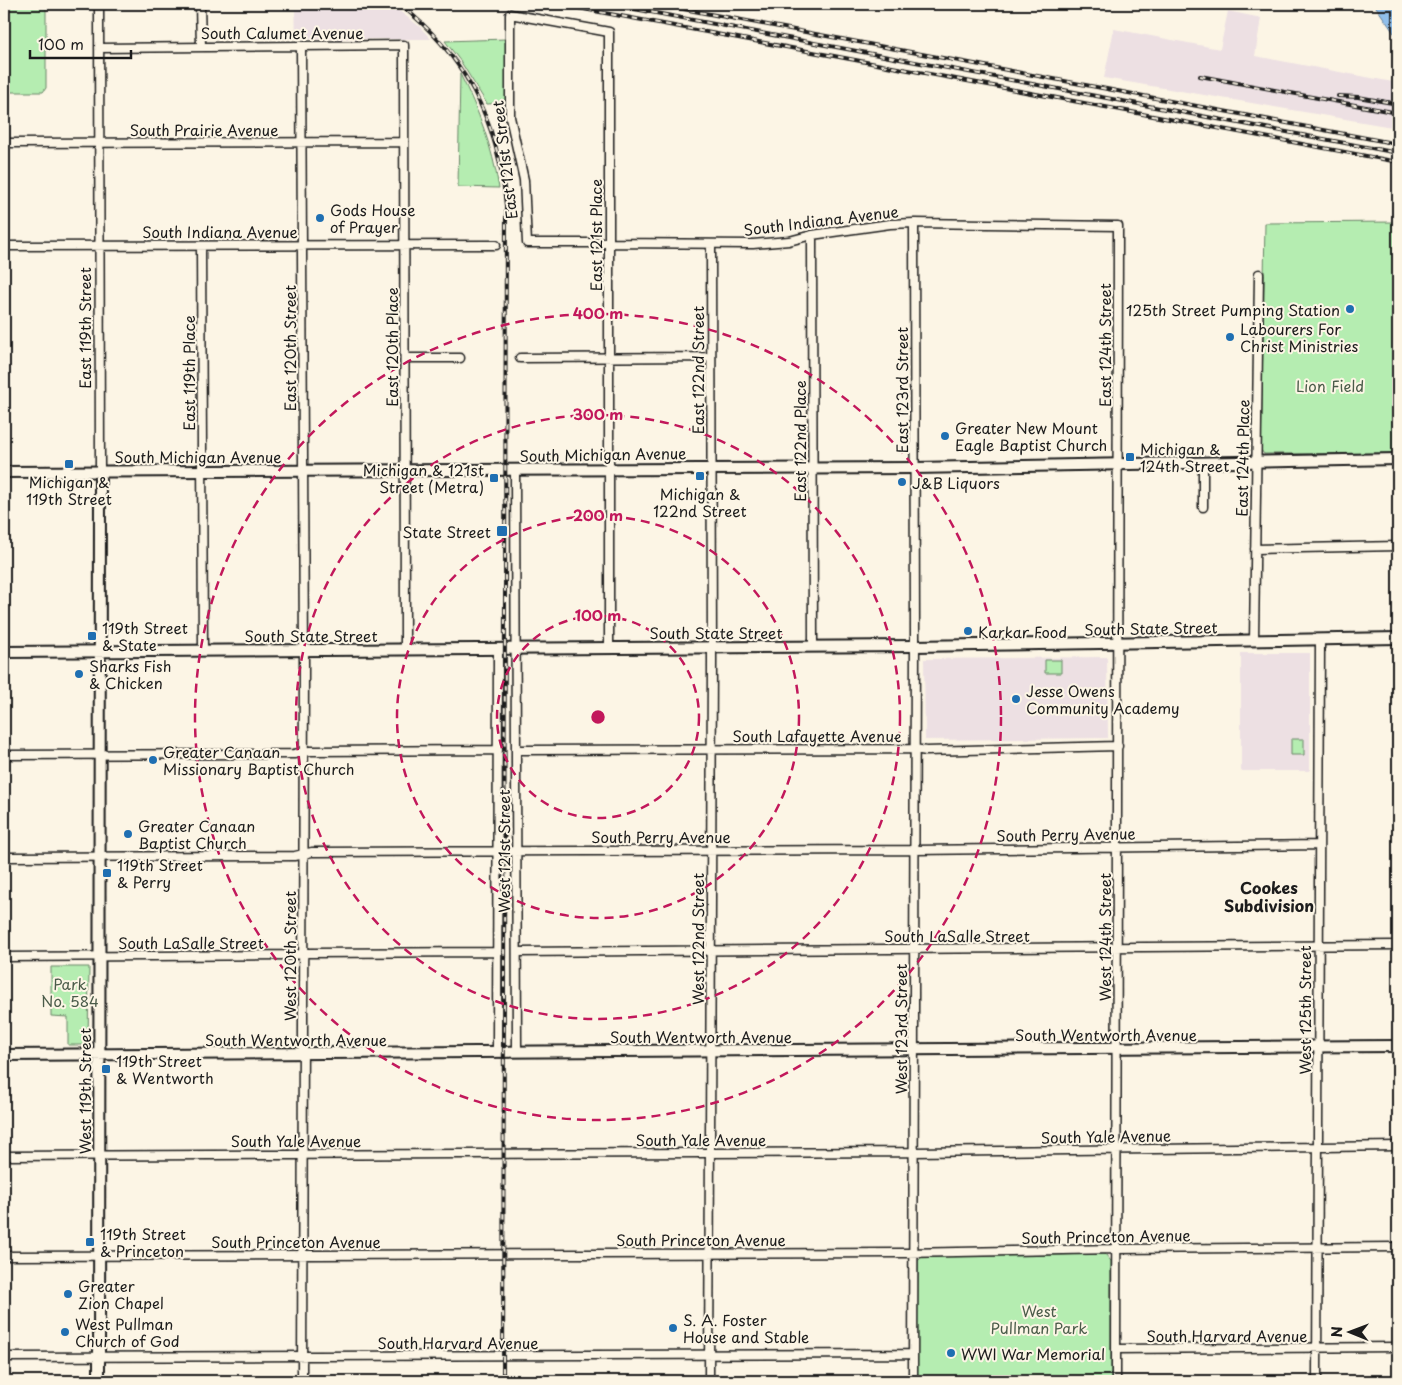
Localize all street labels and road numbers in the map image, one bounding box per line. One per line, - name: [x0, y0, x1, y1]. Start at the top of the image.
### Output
- street label: South Calumet Avenue: [201, 21, 363, 44]
- street label: East 121st Street: [485, 99, 523, 221]
- street label: South Prairie Avenue: [130, 118, 278, 141]
- street label: East 121st Place: [584, 179, 607, 291]
- street label: South Indiana Avenue: [742, 199, 900, 241]
- street label: South Indiana Avenue: [142, 220, 298, 243]
- street label: East 119th Street: [73, 267, 96, 389]
- street label: East 124th Street: [1093, 283, 1116, 407]
- street label: East 120th Street: [278, 285, 301, 411]
- street label: East 120th Place: [380, 287, 403, 407]
- street label: East 122nd Street: [686, 306, 709, 434]
- street label: East 119th Place: [177, 315, 200, 431]
- street label: East 123rd Street: [890, 327, 913, 453]
- street label: East 122nd Place: [788, 380, 811, 502]
- street label: East 124th Place: [1229, 399, 1255, 517]
- street label: South Michigan Avenue: [519, 441, 687, 467]
- street label: South Michigan Avenue: [115, 445, 281, 468]
- street label: South State Street: [1084, 615, 1218, 641]
- street label: South State Street: [649, 621, 783, 644]
- street label: South State Street: [244, 624, 378, 647]
- street label: South Lafayette Avenue: [732, 724, 902, 747]
- street label: West 121st Street: [492, 789, 515, 913]
- street label: South Perry Avenue: [996, 821, 1136, 847]
- street label: South Perry Avenue: [591, 825, 731, 848]
- street label: West 122nd Street: [686, 873, 709, 1005]
- street label: West 124th Street: [1093, 873, 1116, 1001]
- street label: West 120th Street: [278, 891, 301, 1021]
- street label: South LaSalle Street: [884, 924, 1030, 947]
- street label: South LaSalle Street: [118, 931, 264, 954]
- street label: West 125th Street: [1293, 945, 1316, 1075]
- street label: West 123rd Street: [889, 964, 912, 1094]
- street label: South Wentworth Avenue: [1015, 1023, 1197, 1046]
- street label: South Wentworth Avenue: [610, 1025, 792, 1048]
- street label: West 119th Street: [73, 1028, 96, 1154]
- street label: South Wentworth Avenue: [205, 1028, 387, 1051]
- street label: South Yale Avenue: [1041, 1123, 1171, 1149]
- street label: South Yale Avenue: [636, 1128, 766, 1151]
- street label: South Yale Avenue: [231, 1129, 361, 1152]
- street label: South Princeton Avenue: [1021, 1223, 1191, 1249]
- street label: South Princeton Avenue: [616, 1228, 786, 1251]
- street label: South Princeton Avenue: [211, 1230, 381, 1253]
- street label: South Harvard Avenue: [1147, 1324, 1307, 1347]
- street label: South Harvard Avenue: [378, 1331, 538, 1354]

